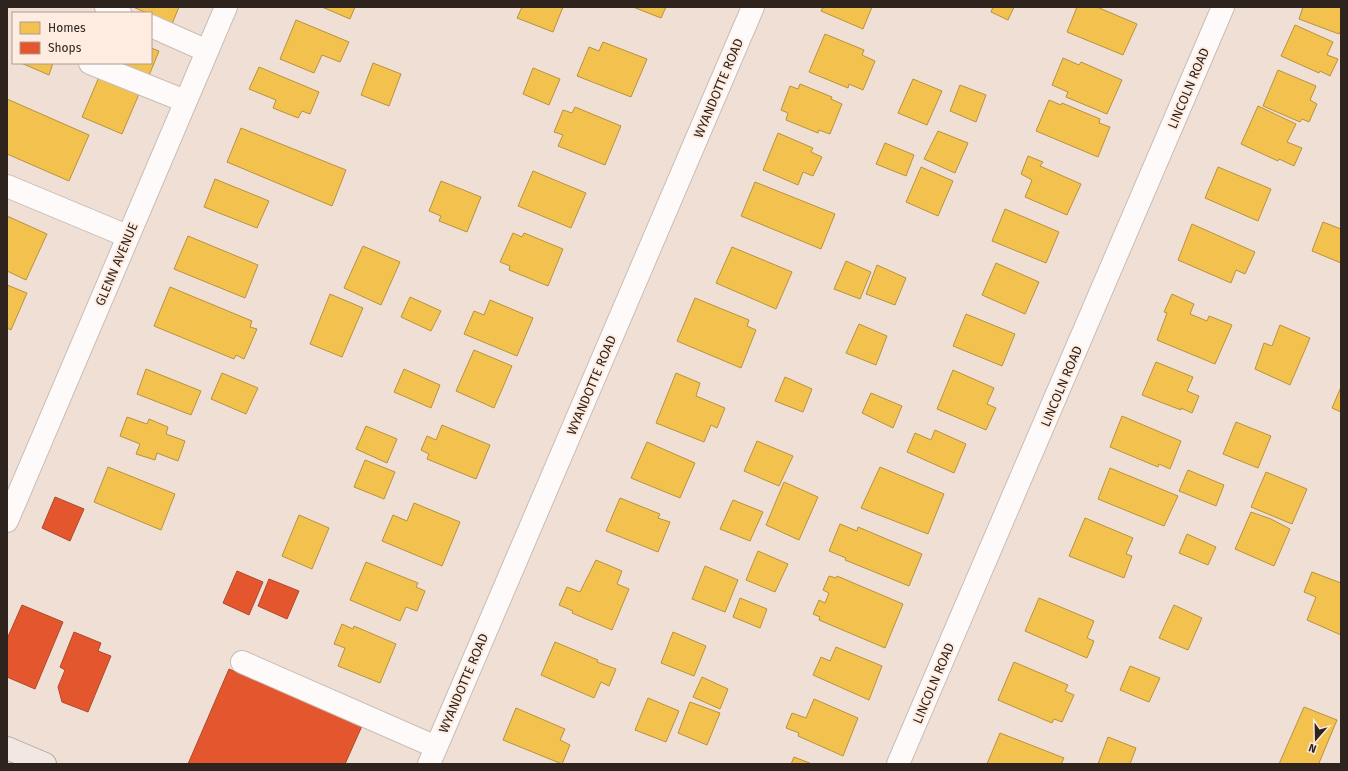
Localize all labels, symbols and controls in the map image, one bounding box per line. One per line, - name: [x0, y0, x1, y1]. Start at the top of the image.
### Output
- legend: [12, 12, 152, 64]
- text: Homes: [48, 21, 86, 35]
- street label: WYANDOTTE ROAD: [691, 36, 746, 140]
- text: Shops: [48, 41, 82, 55]
- street label: LINCOLN ROAD: [1165, 45, 1212, 131]
- street label: GLENN AVENUE: [92, 220, 141, 308]
- street label: WYANDOTTE ROAD: [564, 333, 619, 437]
- street label: LINCOLN ROAD: [1038, 343, 1085, 429]
- street label: WYANDOTTE ROAD: [436, 631, 491, 735]
- street label: LINCOLN ROAD: [910, 640, 957, 726]
- north arrow: [1296, 719, 1336, 759]
- text: N: [1307, 741, 1318, 755]

